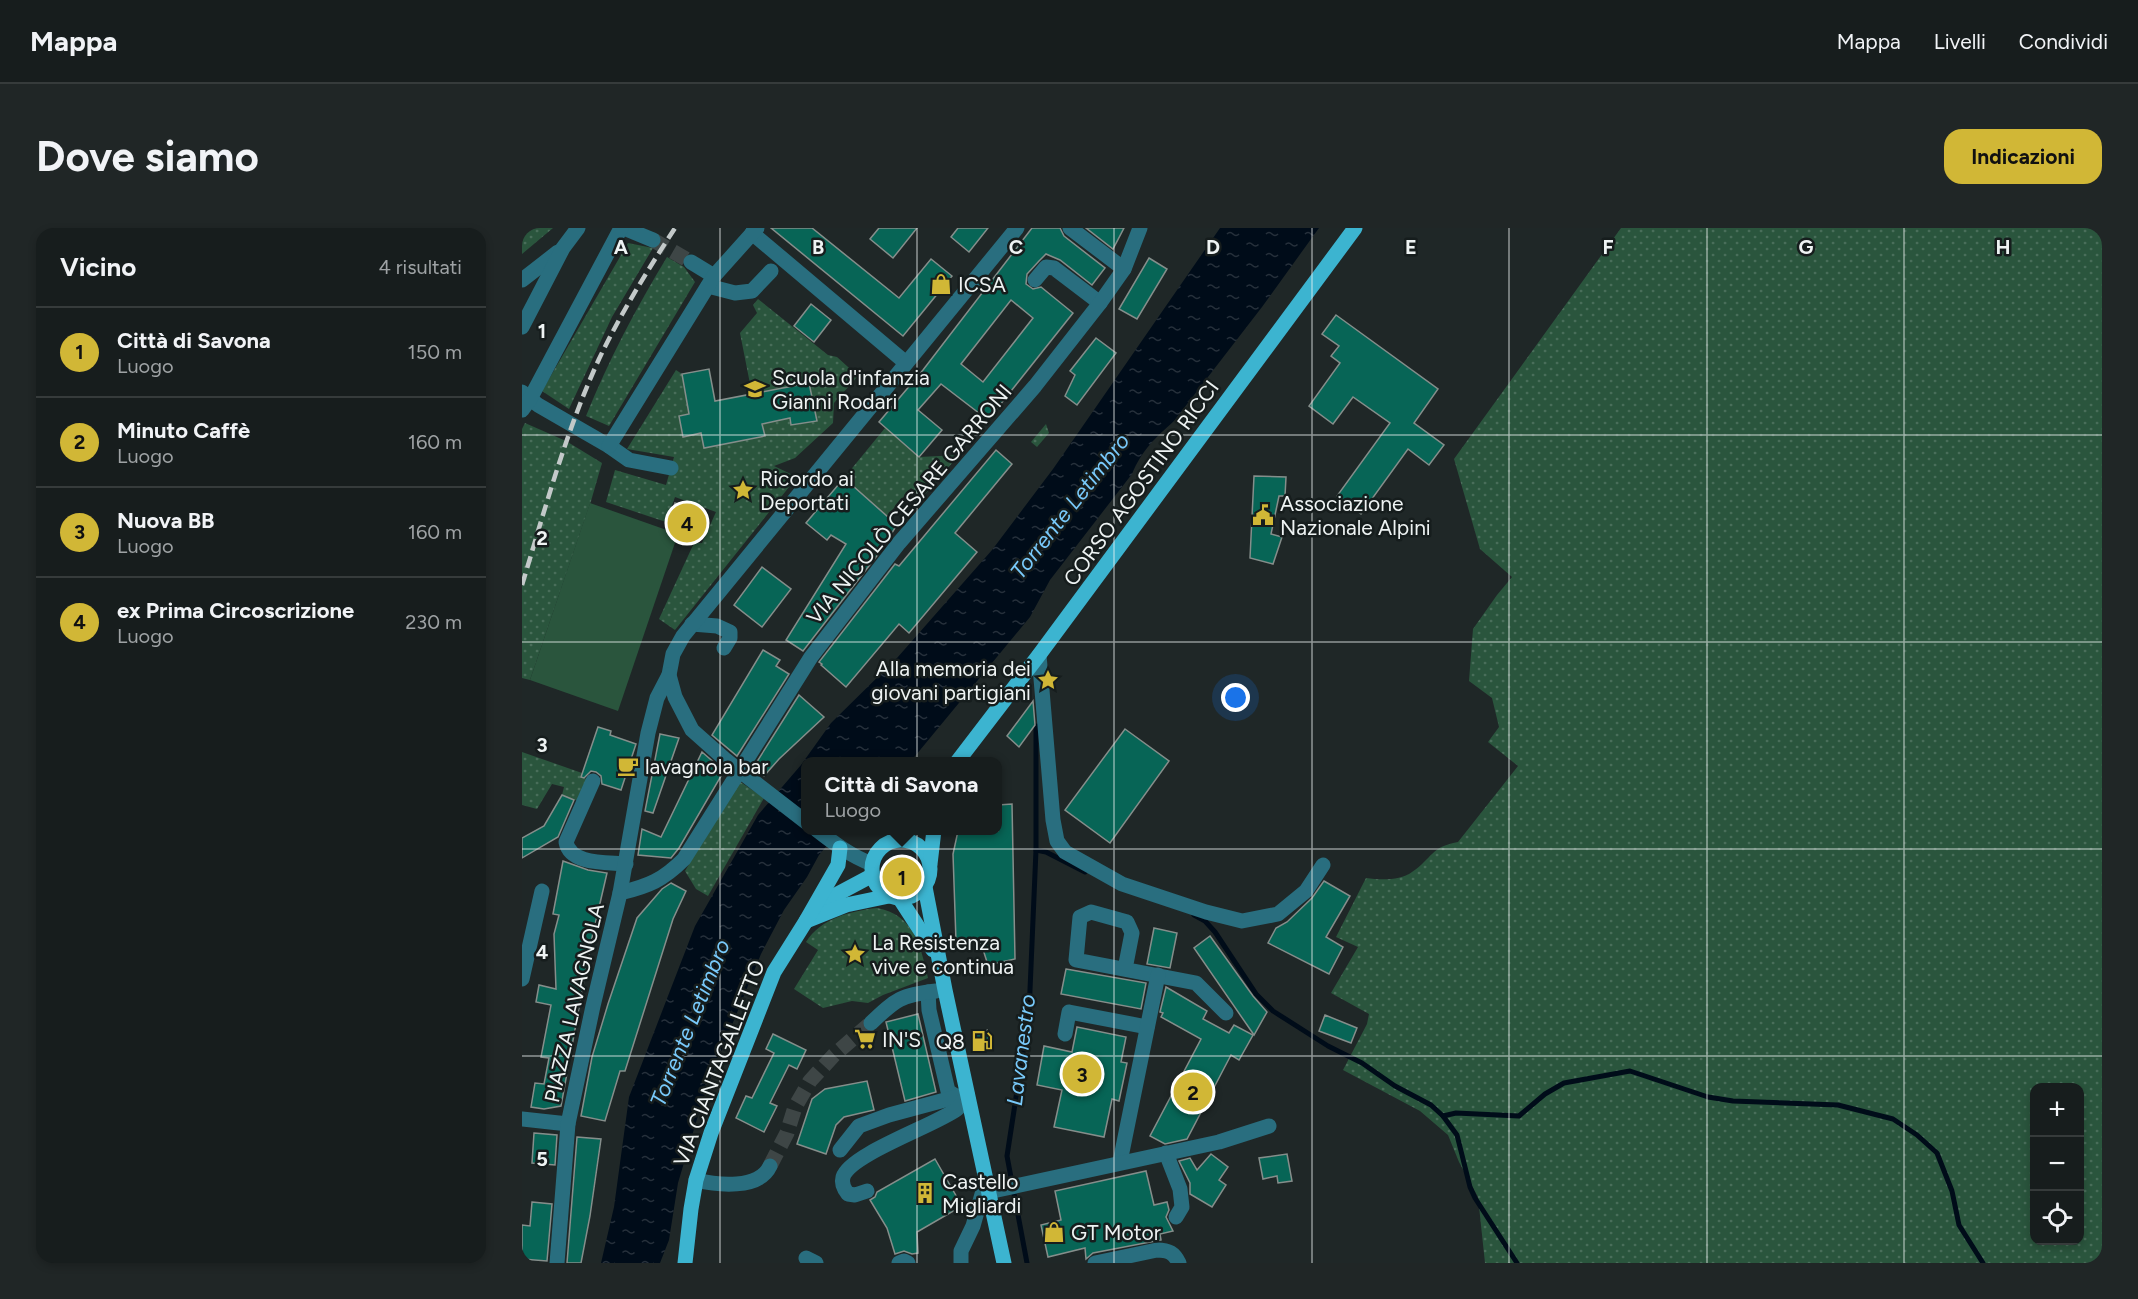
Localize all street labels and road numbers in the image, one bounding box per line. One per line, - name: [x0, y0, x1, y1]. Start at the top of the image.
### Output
- street label: CORSO AGOSTINO RICCI: [1058, 375, 1224, 591]
- street label: VIA NICOLÒ CESARE GARRONI: [801, 379, 1017, 629]
- street label: PIAZZA LAVAGNOLA: [539, 901, 609, 1105]
- street label: VIA CIANTAGALLETTO: [668, 956, 770, 1170]

